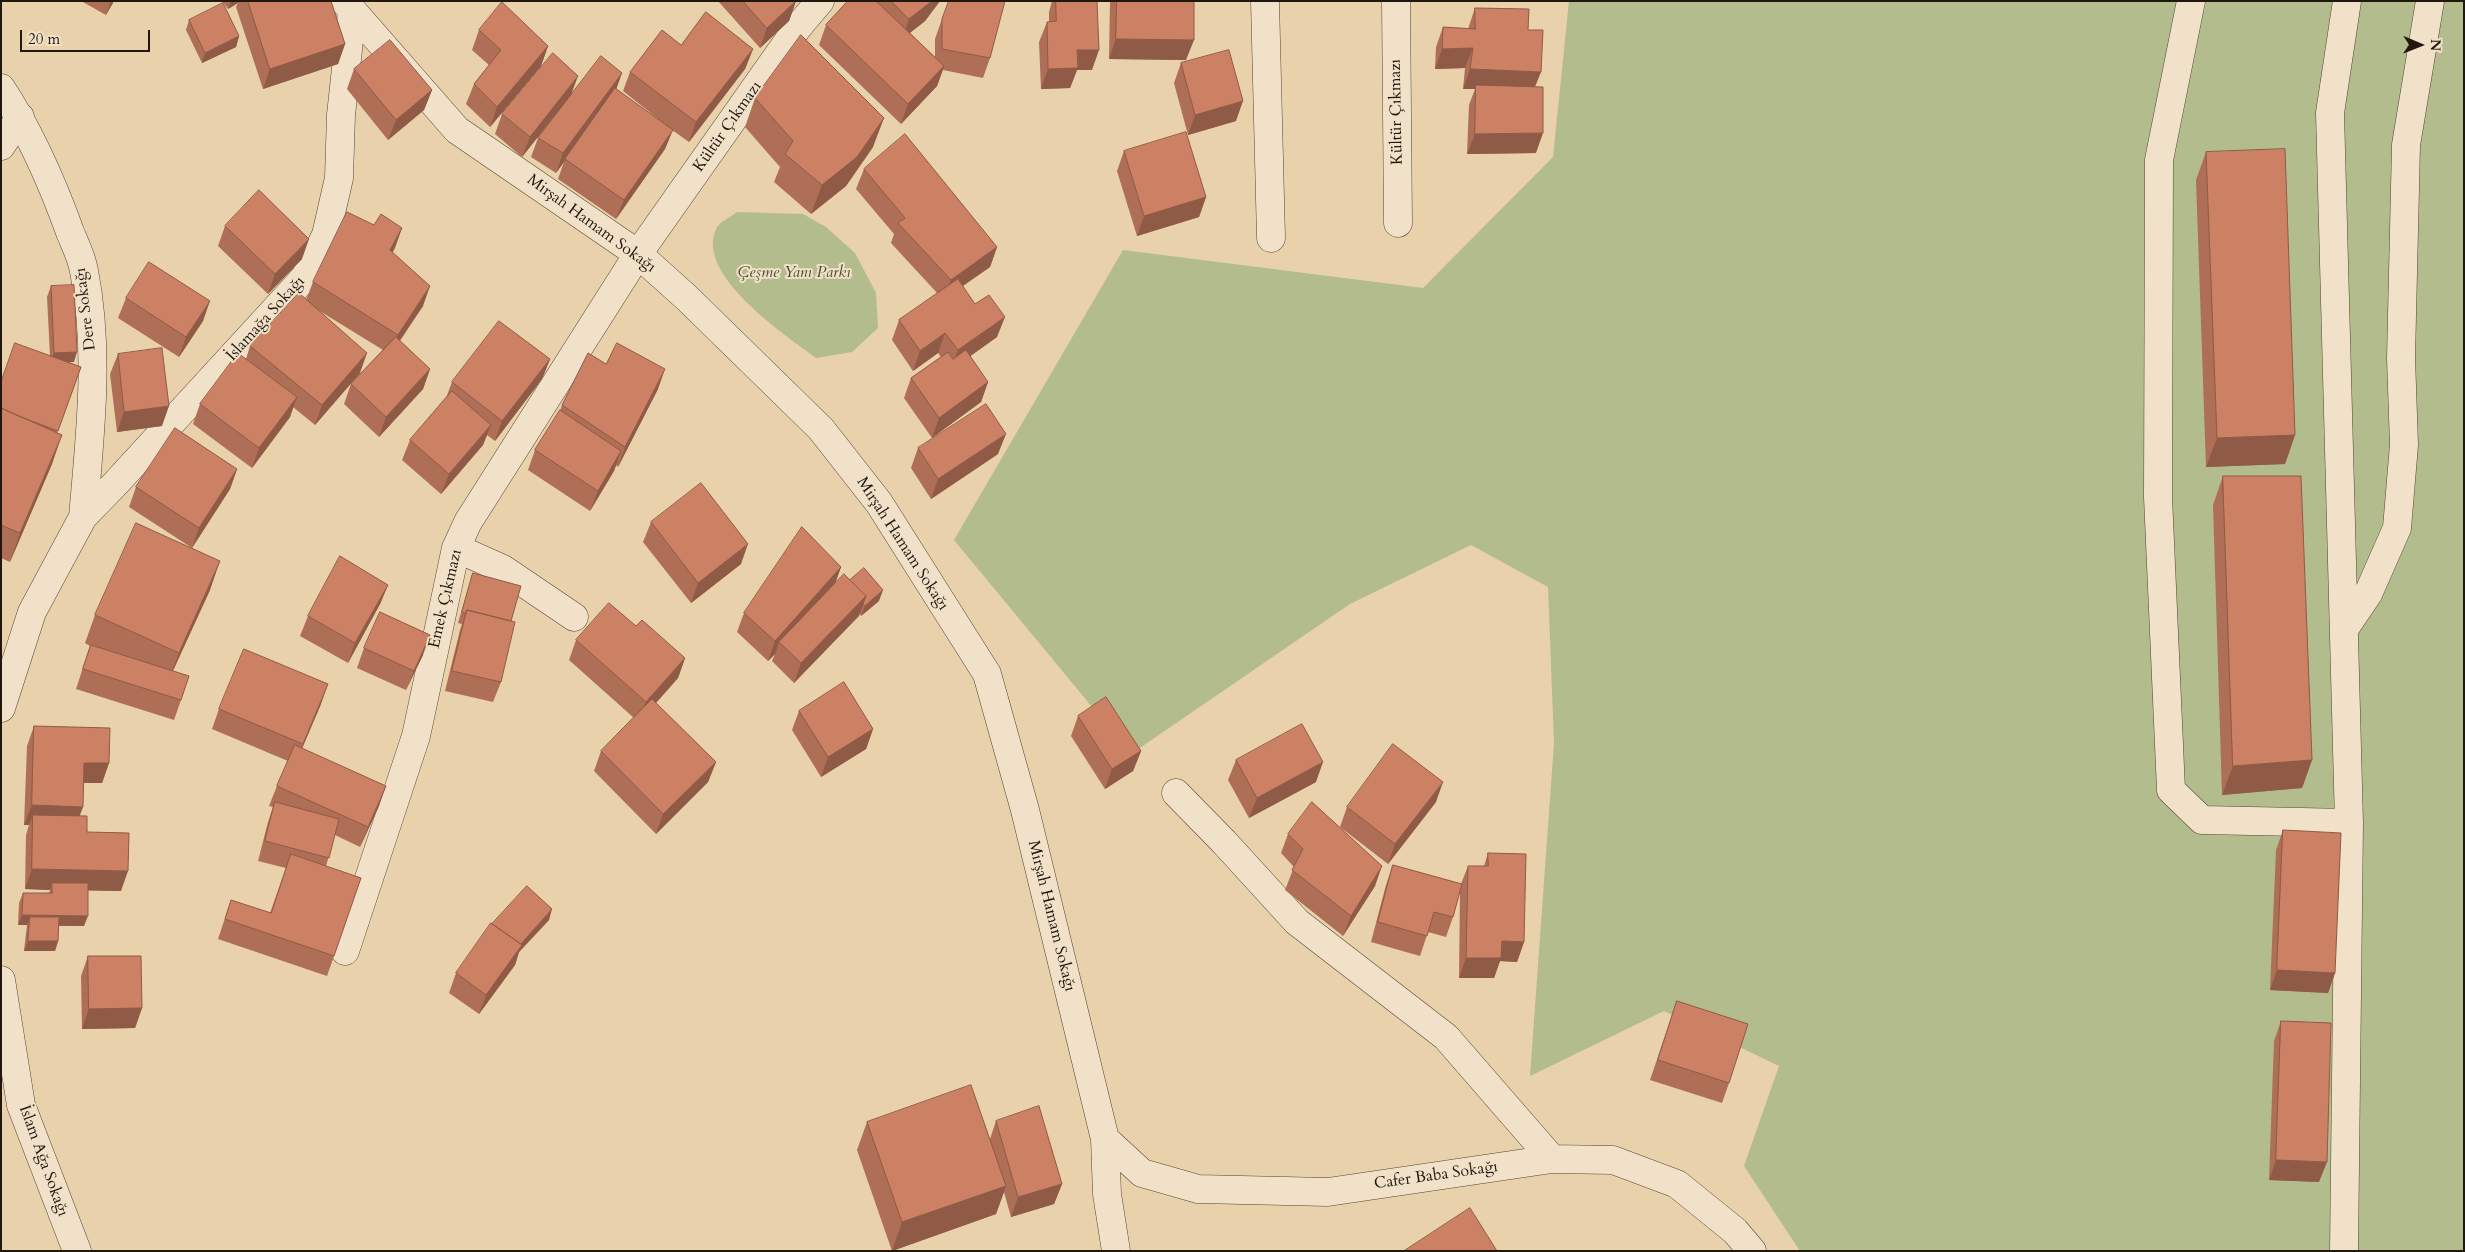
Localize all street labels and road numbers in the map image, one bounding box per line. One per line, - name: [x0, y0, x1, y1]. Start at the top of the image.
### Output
- street label: Kültür Çıkmazı: [1386, 59, 1408, 165]
- street label: Kültür Çıkmazı: [690, 78, 766, 176]
- street label: Mirşah Hamam Sokağı: [523, 171, 659, 277]
- street label: Dere Sokağı: [71, 267, 101, 351]
- street label: İslamağa Sokağı: [223, 272, 309, 366]
- street label: Mirşah Hamam Sokağı: [852, 474, 952, 614]
- street label: Emek Çıkmazı: [425, 548, 467, 650]
- street label: Mirşah Hamam Sokağı: [1023, 839, 1079, 993]
- street label: İslam Ağa Sokağı: [14, 1103, 72, 1219]
- street label: Cafer Baba Sokağı: [1373, 1158, 1499, 1194]

